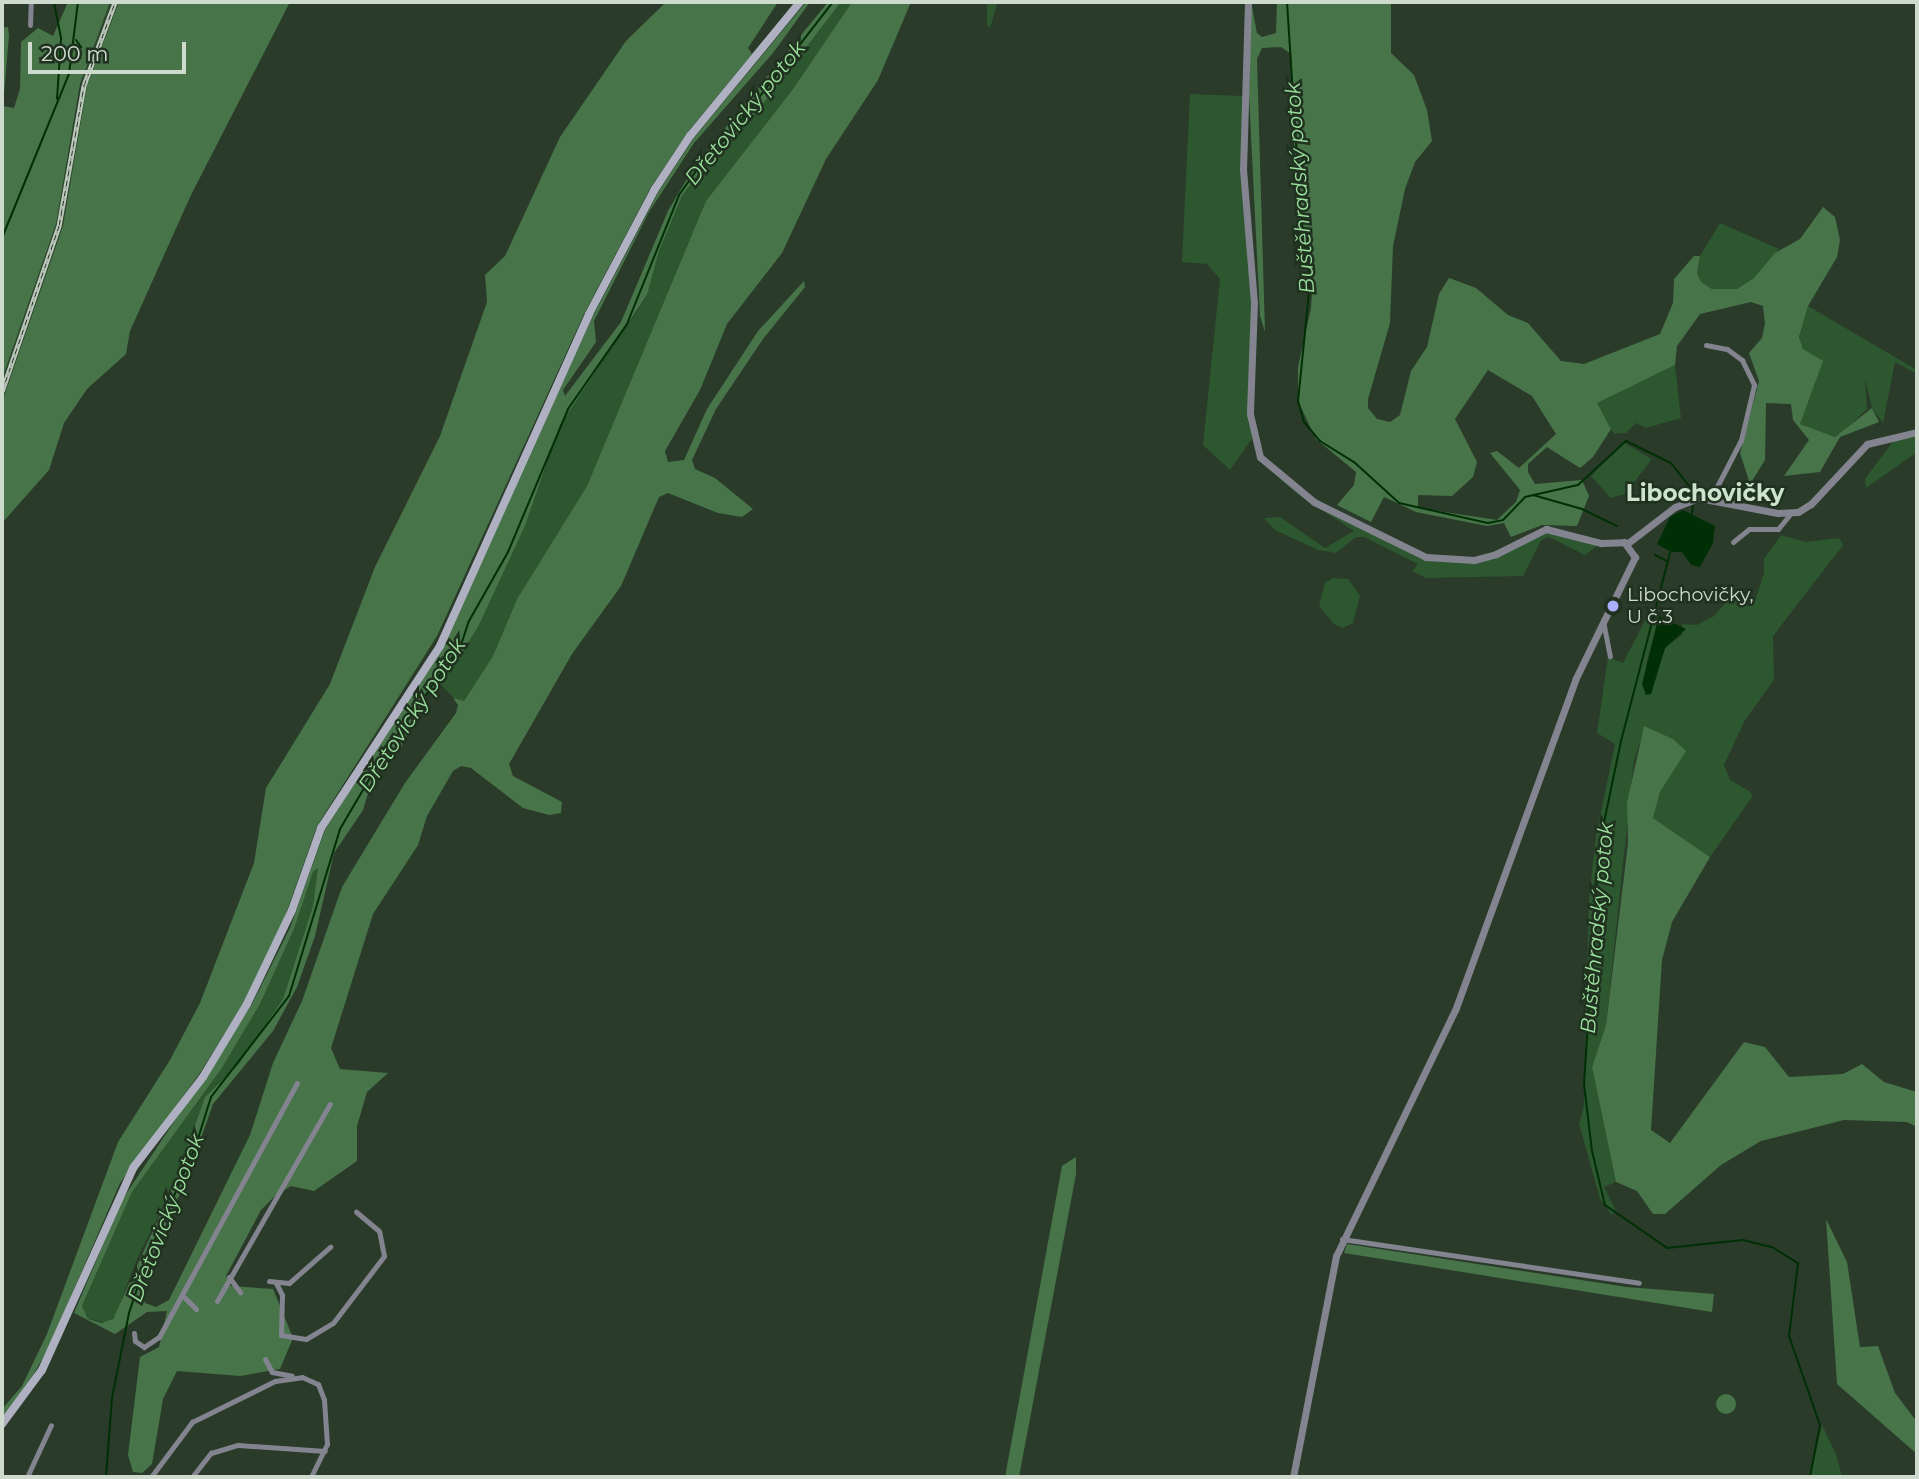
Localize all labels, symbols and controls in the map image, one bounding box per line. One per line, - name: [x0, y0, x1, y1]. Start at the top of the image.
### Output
- scale bar: [32, 28, 189, 72]
- water label: Dřetovický potok: [679, 36, 811, 190]
- text: 200 m: [41, 41, 108, 66]
- water label: Buštěhradský potok: [1280, 81, 1320, 295]
- district label: Libochovičky: [1626, 479, 1784, 507]
- place label: Libochovičky, U č.3: [1627, 584, 1754, 628]
- marker: Libochovičky, U č.3: [1605, 598, 1621, 614]
- water label: Dřetovický potok: [353, 634, 471, 796]
- water label: Buštěhradský potok: [1575, 821, 1619, 1035]
- water label: Dřetovický potok: [122, 1130, 210, 1306]

